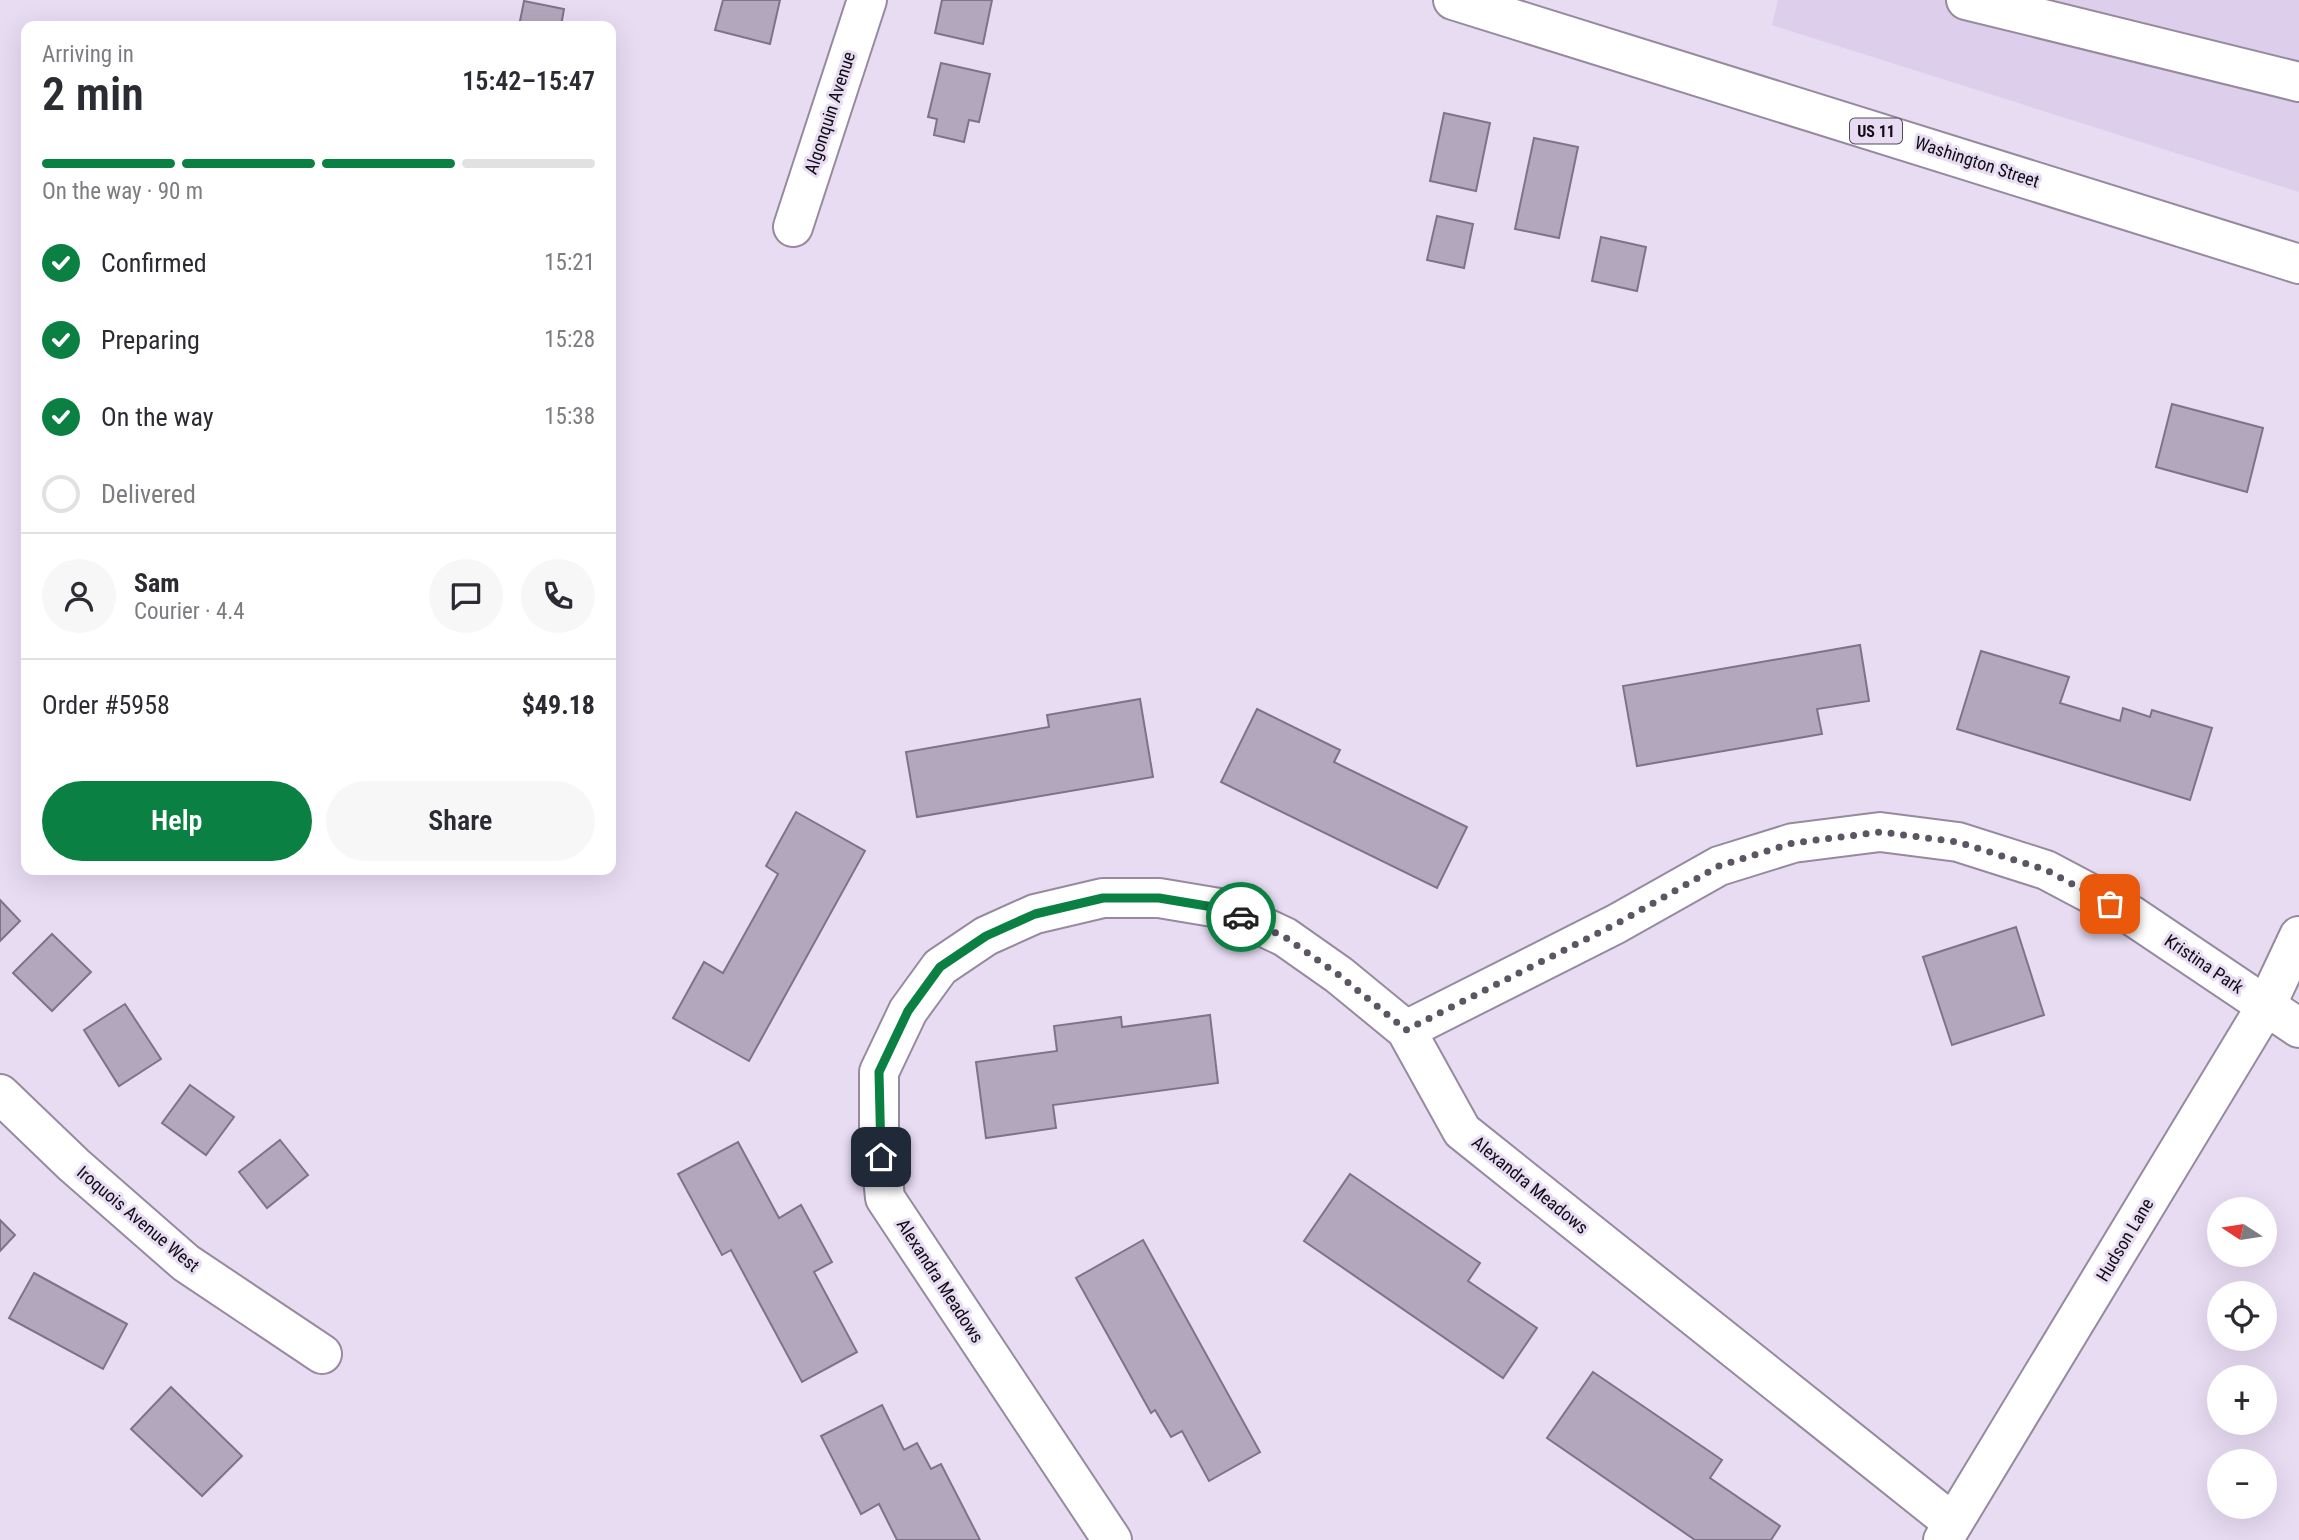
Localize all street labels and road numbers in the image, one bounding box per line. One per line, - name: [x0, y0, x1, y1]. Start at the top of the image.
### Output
- street label: Algonquin Avenue: [800, 49, 859, 177]
- road number: US 11: [1850, 119, 1902, 144]
- street label: Washington Street: [1912, 131, 2042, 192]
- street label: Kristina Park: [2161, 930, 2248, 998]
- street label: Alexandra Meadows: [1468, 1131, 1593, 1238]
- street label: Iroquois Avenue West: [73, 1161, 204, 1276]
- street label: Hudson Lane: [2092, 1194, 2158, 1285]
- street label: Alexandra Meadows: [893, 1215, 988, 1347]

